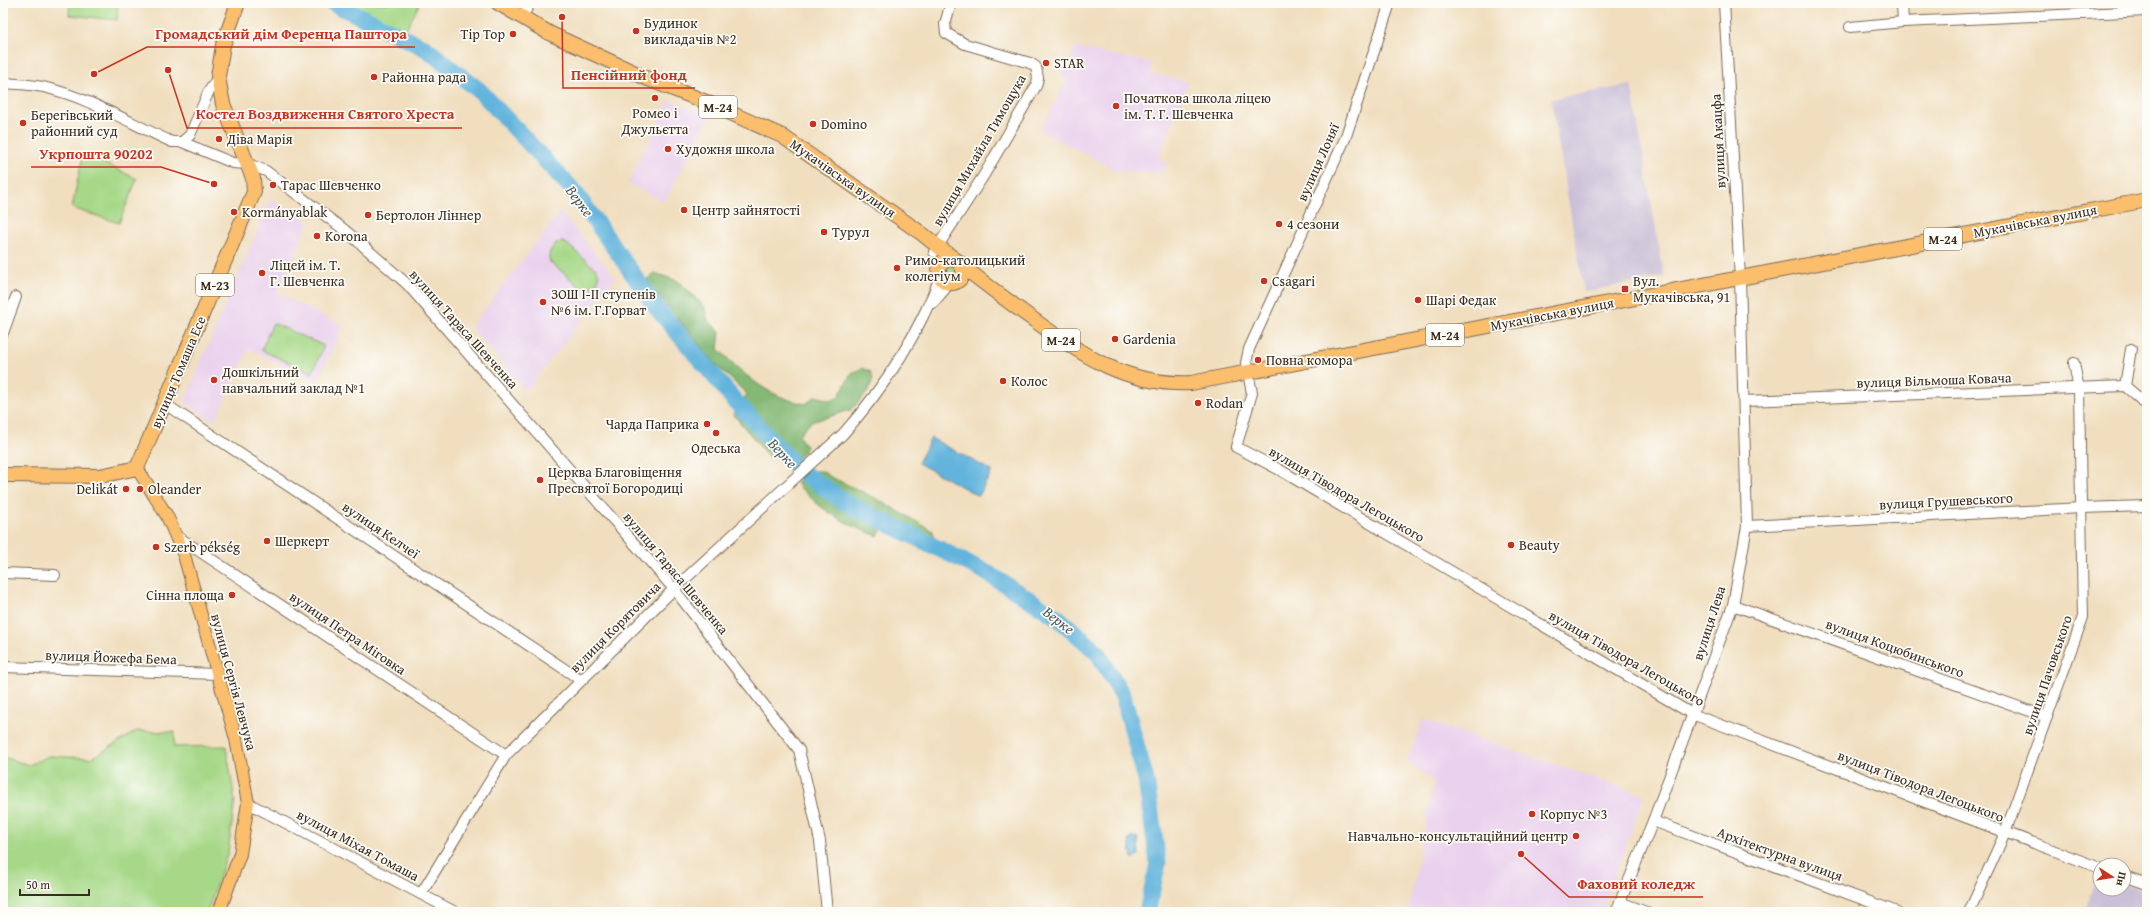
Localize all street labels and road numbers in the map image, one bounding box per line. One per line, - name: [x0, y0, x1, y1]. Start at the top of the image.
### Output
- street label: вулиця Михайла Тимощука: [927, 70, 1031, 230]
- street label: вулиця Акацфа: [1706, 93, 1730, 189]
- road number: М-24: [699, 96, 737, 118]
- street label: вулиця Лоняї: [1292, 119, 1344, 204]
- street label: Мукачівська вулиця: [786, 134, 900, 222]
- street label: Мукачівська вулиця: [1972, 199, 2098, 243]
- road number: М-24: [1924, 228, 1962, 250]
- street label: вулиця Тараса Шевченка: [405, 265, 523, 393]
- road number: М-23: [196, 274, 234, 296]
- street label: Мукачівська вулиця: [1489, 292, 1615, 336]
- street label: вулиця Томаша Есе: [145, 312, 211, 431]
- road number: М-24: [1426, 324, 1464, 346]
- road number: М-24: [1042, 329, 1080, 351]
- street label: вулиця Вільмоша Ковача: [1856, 367, 2012, 393]
- street label: вулиця Тіводора Легоцького: [1266, 441, 1428, 547]
- street label: вулиця Грушевського: [1879, 488, 2013, 514]
- street label: вулиця Келчеї: [338, 497, 424, 564]
- street label: вулиця Тараса Шевченка: [619, 508, 733, 639]
- street label: вулиця Корятовича: [565, 577, 665, 677]
- street label: вулиця Лева: [1688, 583, 1731, 663]
- street label: вулиця Петра Міговка: [286, 587, 410, 680]
- street label: вулиця Тіводора Легоцького: [1546, 605, 1708, 711]
- street label: вулиця Сергія Левчука: [206, 611, 262, 753]
- street label: вулиця Пачовського: [2017, 612, 2077, 738]
- street label: вулиця Коцюбинського: [1823, 614, 1967, 682]
- street label: вулиця Йожефа Бема: [45, 645, 178, 669]
- street label: вулиця Тіводора Легоцького: [1835, 745, 2007, 827]
- street label: вулиця Міхая Томаша: [293, 804, 423, 886]
- street label: Архітектурна вулиця: [1715, 822, 1845, 886]

